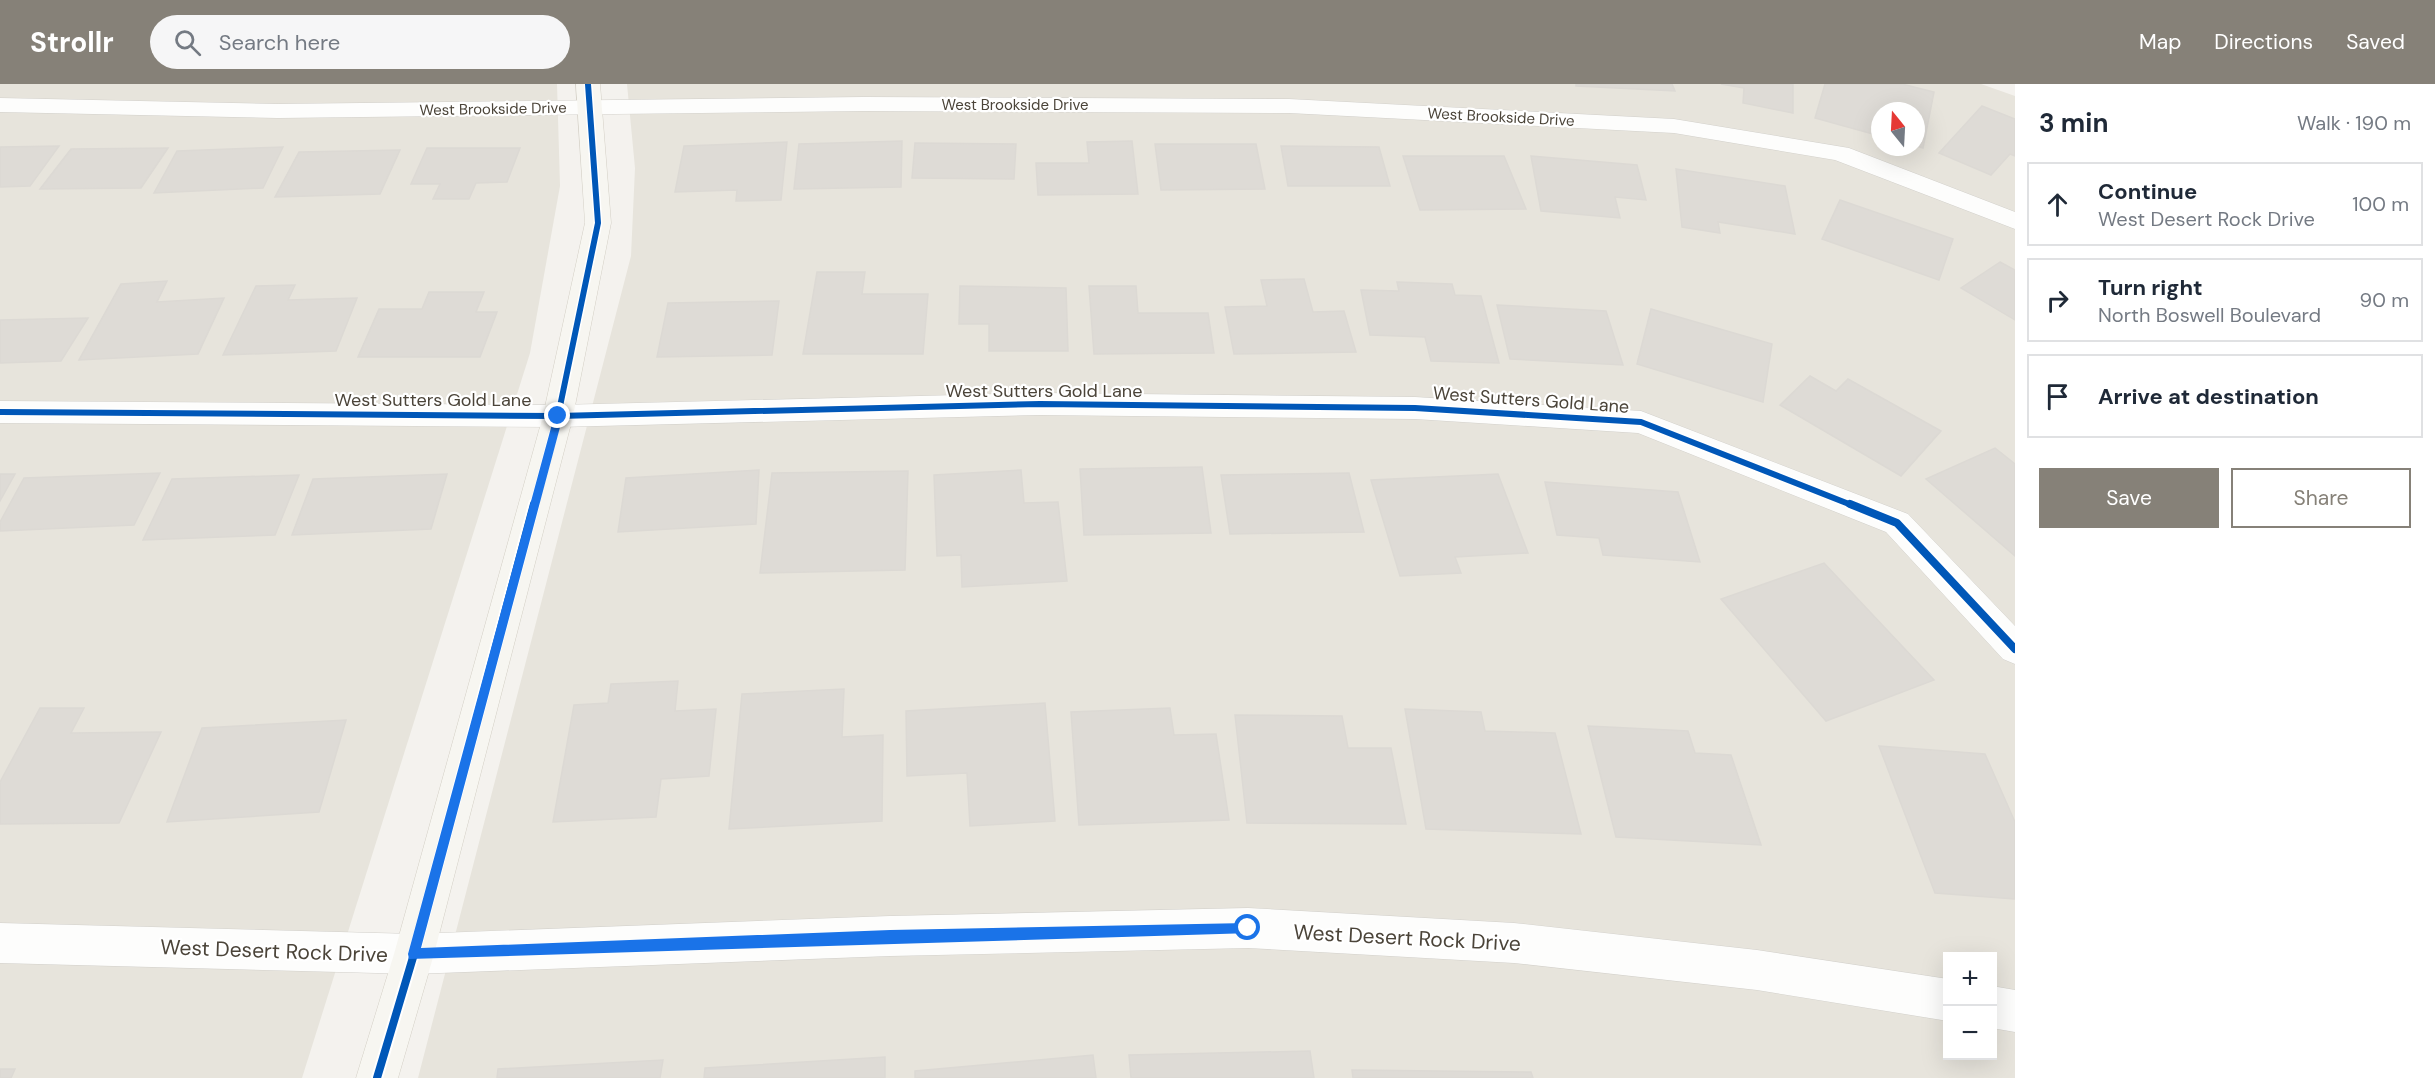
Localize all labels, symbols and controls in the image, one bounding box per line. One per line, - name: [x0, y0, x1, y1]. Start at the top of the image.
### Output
- search box: [150, 15, 570, 69]
- text: Strollr: [30, 24, 114, 61]
- icon: search: [171, 26, 204, 59]
- text: Search here: [219, 28, 340, 57]
- text: Map: [2139, 28, 2181, 56]
- text: Directions: [2214, 28, 2313, 56]
- text: Saved: [2346, 28, 2405, 56]
- street label: West Brookside Drive: [941, 95, 1089, 115]
- street label: West Brookside Drive: [419, 98, 567, 120]
- north arrow: [1871, 102, 1925, 156]
- street label: West Brookside Drive: [1427, 103, 1575, 131]
- text: 3 min: [2039, 106, 2108, 140]
- text: Walk · 190 m: [2297, 110, 2411, 136]
- text: Continue: [2098, 177, 2197, 206]
- icon: ahead: [2041, 188, 2074, 221]
- text: 100 m: [2352, 191, 2409, 217]
- text: West Desert Rock Drive: [2098, 206, 2315, 232]
- text: Turn right: [2098, 273, 2203, 302]
- icon: right: [2041, 284, 2074, 317]
- text: 90 m: [2360, 287, 2409, 313]
- text: North Boswell Boulevard: [2098, 302, 2321, 328]
- street label: West Sutters Gold Lane: [946, 379, 1142, 403]
- icon: arrive: [2041, 380, 2074, 413]
- street label: West Sutters Gold Lane: [1432, 381, 1630, 419]
- text: Arrive at destination: [2098, 382, 2319, 411]
- street label: West Sutters Gold Lane: [335, 388, 531, 412]
- route end: [544, 402, 570, 428]
- button: Save: [2039, 468, 2219, 528]
- button: Share: [2231, 468, 2411, 528]
- route start: [1234, 914, 1260, 940]
- street label: West Desert Rock Drive: [1293, 918, 1522, 958]
- street label: West Desert Rock Drive: [160, 933, 388, 969]
- map controls: [1943, 952, 1997, 1060]
- button: +: [1943, 952, 1997, 1006]
- button: −: [1943, 1006, 1997, 1060]

